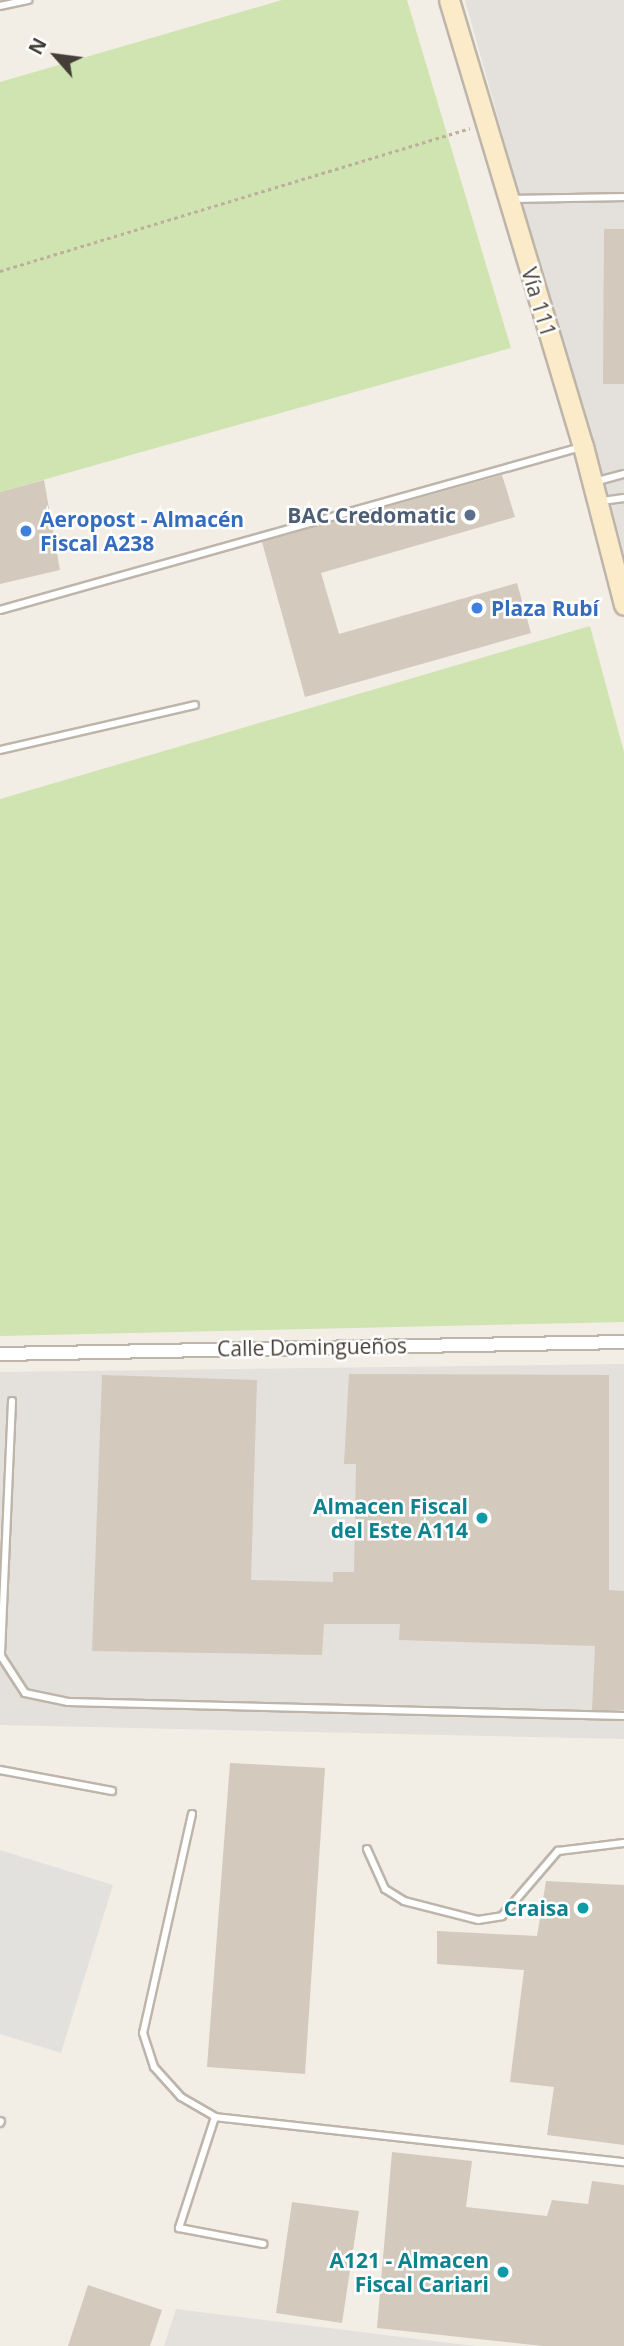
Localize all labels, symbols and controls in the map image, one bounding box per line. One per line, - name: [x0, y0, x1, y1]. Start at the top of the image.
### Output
- north arrow: [21, 21, 91, 91]
- text: N: [22, 33, 53, 59]
- street label: Vía 111: [517, 264, 561, 340]
- place label: BAC Credomatic: [287, 502, 456, 528]
- place label: Aeropost - Almacén Fiscal A238: [40, 506, 244, 556]
- marker: BAC Credomatic: [462, 507, 478, 523]
- marker: Aeropost - Almacén Fiscal A238: [18, 523, 34, 539]
- place label: Plaza Rubí: [491, 595, 599, 621]
- marker: Plaza Rubí: [469, 600, 485, 616]
- street label: Calle Domingueños: [217, 1333, 407, 1361]
- place label: Almacen Fiscal del Este A114: [313, 1493, 468, 1543]
- marker: Almacen Fiscal del Este A114: [474, 1510, 490, 1526]
- place label: Craisa: [504, 1895, 569, 1921]
- marker: Craisa: [575, 1900, 591, 1916]
- place label: A121 - Almacen Fiscal Cariari: [330, 2247, 489, 2297]
- marker: A121 - Almacen Fiscal Cariari: [495, 2264, 511, 2280]

